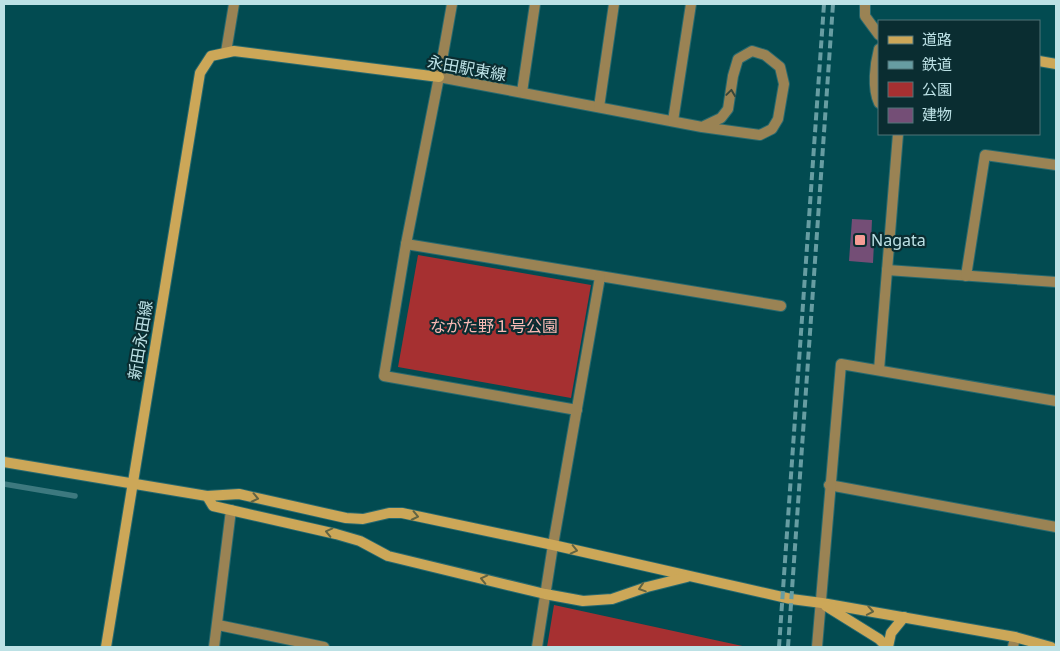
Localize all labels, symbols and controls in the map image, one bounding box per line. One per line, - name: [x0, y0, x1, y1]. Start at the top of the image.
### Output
- legend: [878, 20, 1040, 135]
- text: 道路: [922, 29, 952, 49]
- street label: 永田駅東線: [426, 50, 508, 86]
- text: 鉄道: [922, 54, 952, 74]
- text: 公園: [922, 79, 952, 99]
- one-way arrow: [725, 89, 735, 98]
- text: 建物: [922, 104, 952, 124]
- place label: Nagata: [871, 229, 926, 251]
- marker: Nagata: [853, 233, 867, 247]
- street label: 新田永田線: [123, 299, 157, 381]
- park label: ながた野１号公園: [430, 315, 558, 337]
- one-way arrow: [251, 492, 260, 503]
- one-way arrow: [410, 510, 419, 521]
- one-way arrow: [324, 527, 333, 538]
- one-way arrow: [569, 544, 578, 555]
- one-way arrow: [479, 574, 488, 585]
- one-way arrow: [638, 583, 647, 593]
- one-way arrow: [865, 606, 874, 616]

